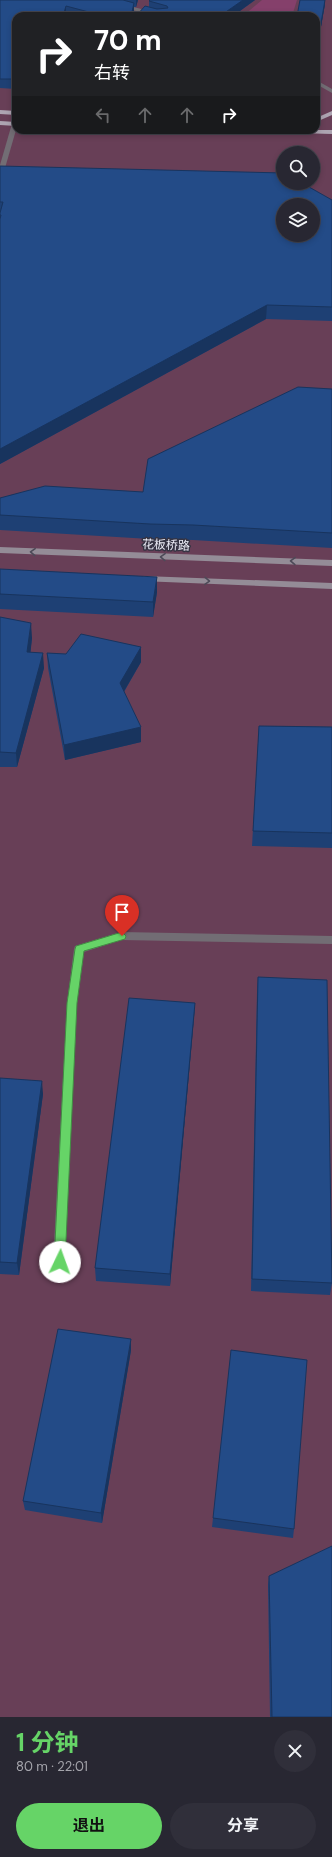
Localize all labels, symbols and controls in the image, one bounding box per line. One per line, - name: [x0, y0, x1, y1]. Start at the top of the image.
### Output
- text: 70 m: [94, 22, 162, 59]
- icon: right: [28, 28, 80, 80]
- text: 右转: [94, 61, 130, 85]
- icon: left: [92, 104, 114, 126]
- icon: ahead: [134, 104, 156, 126]
- icon: ahead: [176, 104, 198, 126]
- icon: right: [218, 104, 240, 126]
- map controls: [276, 146, 320, 242]
- button: search: [276, 146, 320, 190]
- button: layers: [276, 198, 320, 242]
- street label: 花板桥路: [142, 536, 190, 554]
- one-way arrow: [30, 548, 36, 557]
- one-way arrow: [160, 553, 166, 561]
- one-way arrow: [290, 557, 296, 566]
- one-way arrow: [204, 577, 210, 586]
- pin: [105, 895, 139, 936]
- icon: arrive: [111, 901, 133, 923]
- position arrow: [39, 1241, 81, 1283]
- text: 1 分钟: [16, 1727, 78, 1758]
- button: close: [274, 1730, 316, 1772]
- text: 80 m · 22:01: [16, 1758, 88, 1775]
- button: 退出: [16, 1803, 162, 1849]
- button: 分享: [170, 1803, 316, 1849]

